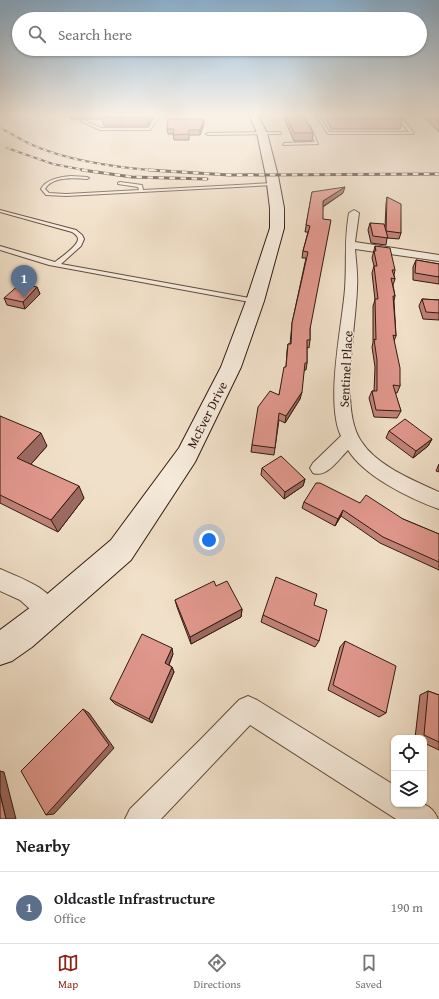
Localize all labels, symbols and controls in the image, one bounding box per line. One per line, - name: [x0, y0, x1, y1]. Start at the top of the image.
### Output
- search box: [12, 12, 427, 56]
- icon: search: [26, 23, 48, 45]
- text: Search here: [58, 24, 132, 45]
- pin: 1: [11, 265, 37, 298]
- street label: Sentinel Place: [335, 330, 357, 408]
- street label: McEver Drive: [182, 378, 232, 452]
- your location: [199, 530, 219, 550]
- map controls: [391, 735, 427, 807]
- button: locate: [391, 735, 427, 771]
- button: layers: [391, 771, 427, 807]
- text: Nearby: [16, 833, 70, 858]
- text: Oldcastle Infrastructure: [54, 888, 215, 909]
- text: 1: [26, 898, 32, 917]
- text: 190 m: [391, 898, 423, 917]
- text: Office: [54, 909, 86, 928]
- tab: Map: [57, 952, 79, 992]
- tab: Directions: [194, 952, 241, 992]
- tab: Saved: [355, 952, 382, 992]

